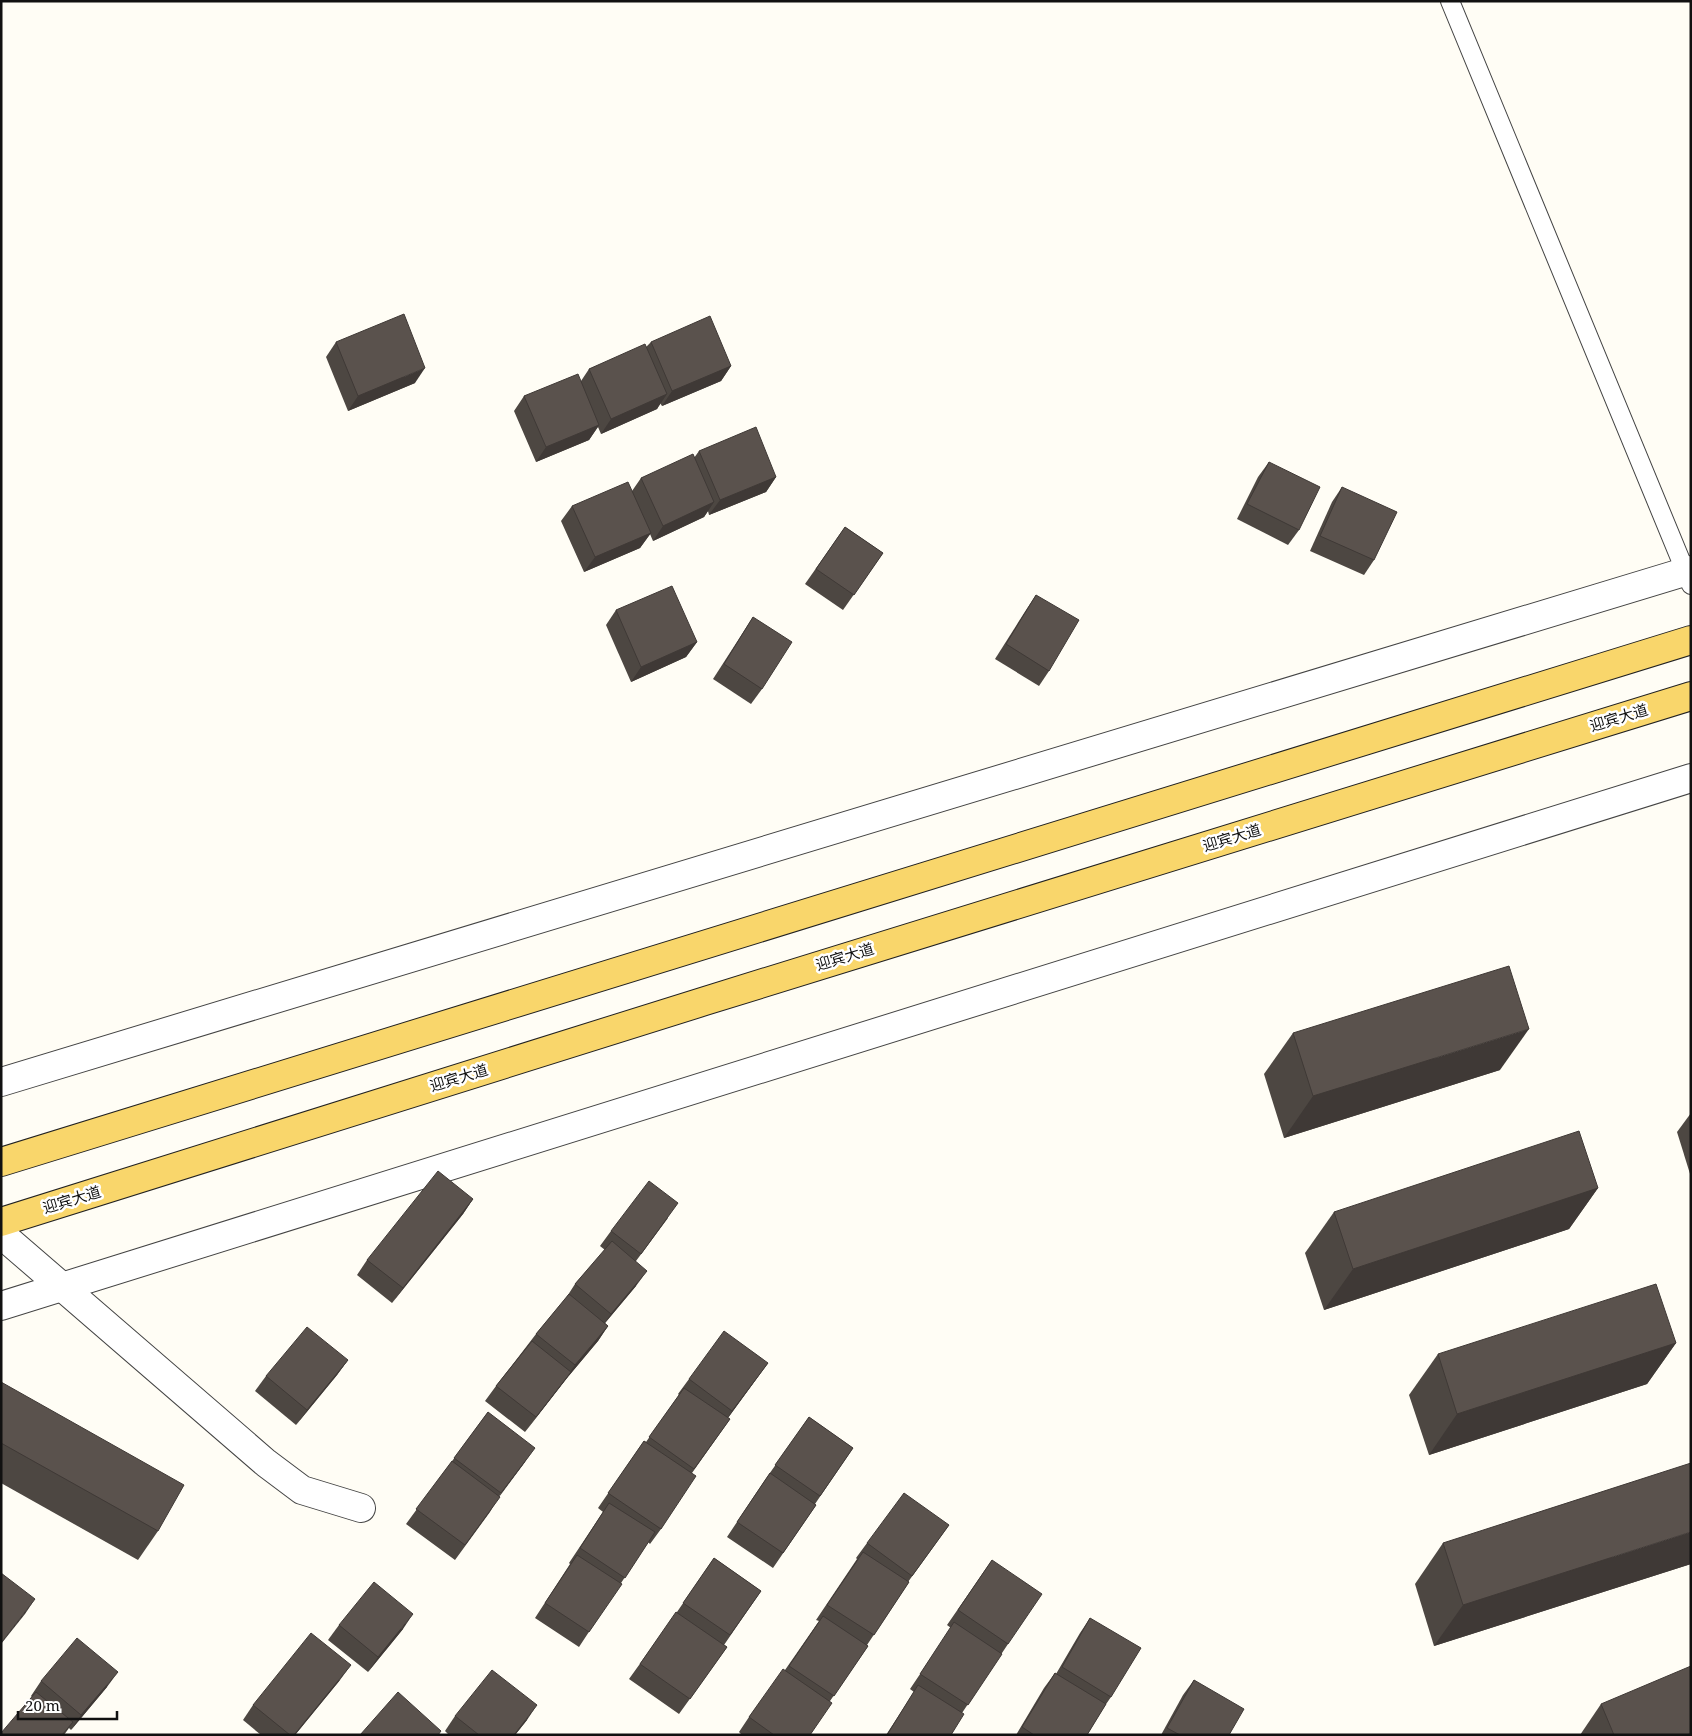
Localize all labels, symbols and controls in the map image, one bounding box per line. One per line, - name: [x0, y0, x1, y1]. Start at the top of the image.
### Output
- street label: 迎宾大道: [1587, 699, 1650, 735]
- street label: 迎宾大道: [1200, 819, 1263, 855]
- street label: 迎宾大道: [813, 938, 876, 974]
- street label: 迎宾大道: [427, 1059, 490, 1095]
- street label: 迎宾大道: [40, 1181, 103, 1217]
- scale bar: [18, 1688, 116, 1720]
- text: 20 m: [25, 1695, 60, 1715]

